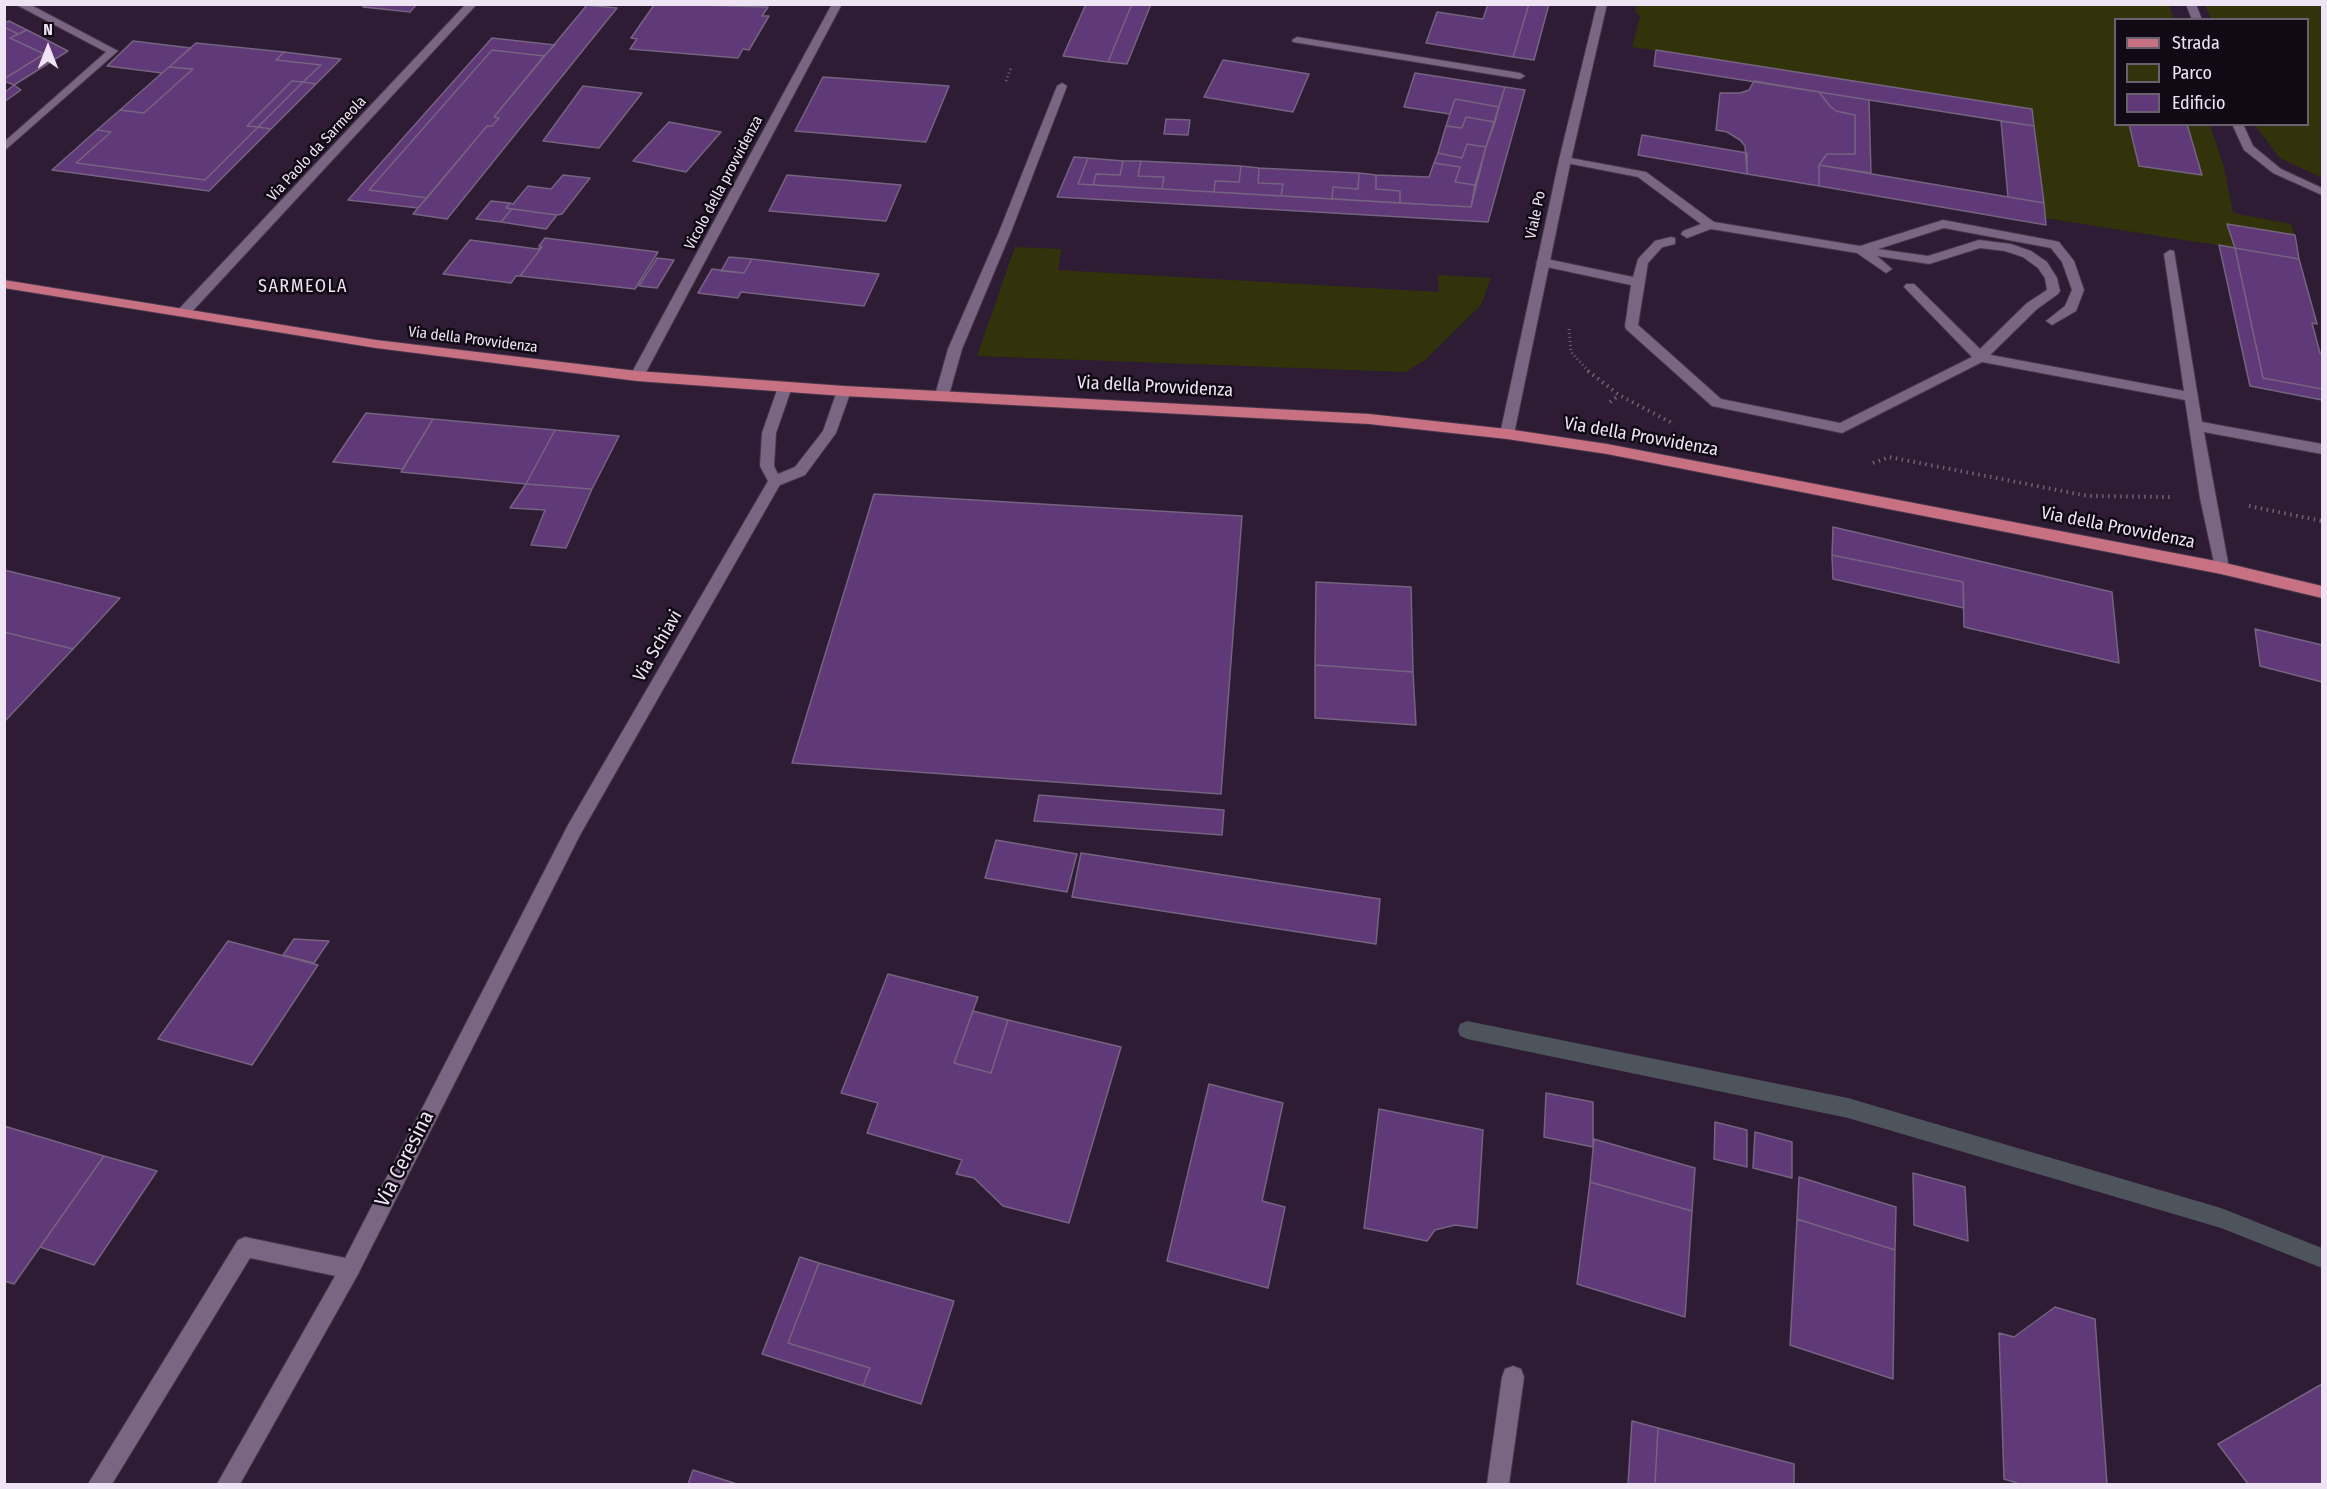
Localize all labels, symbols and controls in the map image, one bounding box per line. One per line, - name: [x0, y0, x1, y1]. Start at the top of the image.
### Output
- north arrow: [18, 18, 78, 78]
- legend: [2114, 18, 2309, 126]
- text: N: [43, 20, 53, 39]
- text: Strada: [2172, 32, 2220, 54]
- text: Parco: [2172, 62, 2212, 84]
- text: Edificio: [2172, 92, 2225, 114]
- street label: Via Paolo da Sarmeola: [264, 93, 370, 205]
- street label: Vicolo della provvidenza: [681, 113, 767, 253]
- street label: Viale Po: [1522, 189, 1550, 241]
- district label: SARMEOLA: [258, 276, 348, 298]
- street label: Via della Provvidenza: [407, 323, 539, 357]
- street label: Via della Provvidenza: [1076, 372, 1234, 402]
- street label: Via della Provvidenza: [1562, 413, 1720, 461]
- street label: Via della Provvidenza: [2039, 502, 2197, 554]
- street label: Via Schiavi: [629, 607, 687, 685]
- street label: Via Ceresina: [370, 1107, 440, 1211]

